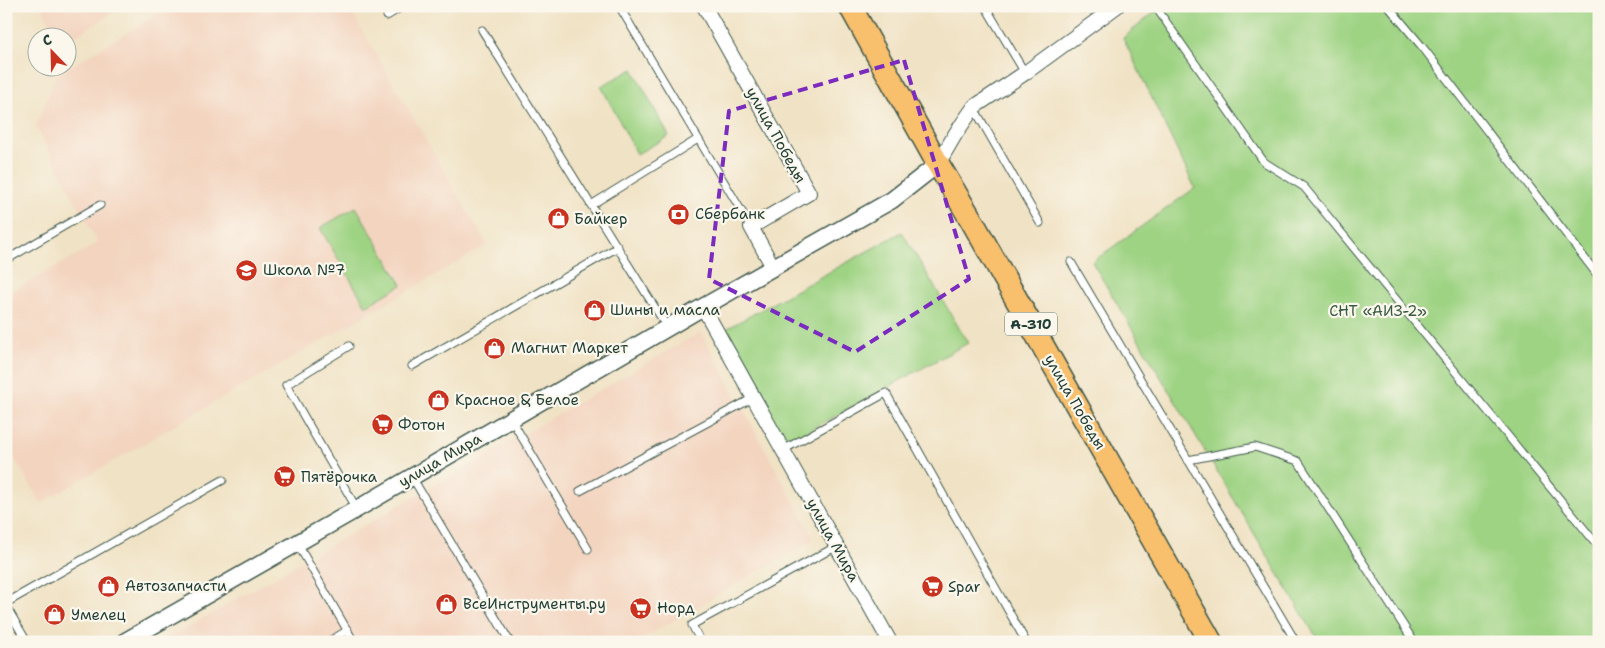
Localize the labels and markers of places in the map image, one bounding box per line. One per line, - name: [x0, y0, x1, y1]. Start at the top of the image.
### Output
- bank icon: Сбербанк: [667, 202, 691, 226]
- place label: Сбербанк: [695, 204, 765, 224]
- shop icon: Байкер: [546, 207, 570, 231]
- place label: Байкер: [574, 209, 627, 229]
- school or university icon: Школа №7: [235, 258, 259, 282]
- place label: Школа №7: [263, 260, 345, 280]
- shop icon: Шины и масла: [582, 298, 606, 322]
- place label: Шины и масла: [610, 300, 721, 320]
- shop icon: Магнит Маркет: [483, 336, 507, 360]
- place label: Магнит Маркет: [511, 338, 628, 358]
- shop icon: Красное & Белое: [427, 388, 451, 412]
- place label: Красное & Белое: [455, 390, 579, 410]
- supermarket icon: Фотон: [370, 413, 394, 437]
- place label: Фотон: [398, 415, 445, 435]
- supermarket icon: Пятёрочка: [273, 465, 297, 489]
- place label: Пятёрочка: [301, 467, 378, 487]
- shop icon: Автозапчасти: [97, 574, 121, 598]
- supermarket icon: Spar: [920, 575, 944, 599]
- place label: Автозапчасти: [125, 576, 227, 596]
- place label: Spar: [948, 577, 981, 597]
- shop icon: ВсеИнструменты.ру: [435, 592, 459, 616]
- place label: ВсеИнструменты.ру: [463, 594, 606, 614]
- supermarket icon: Норд: [629, 596, 653, 620]
- place label: Норд: [657, 598, 695, 618]
- shop icon: Умелец: [43, 603, 67, 627]
- place label: Умелец: [71, 605, 126, 625]

